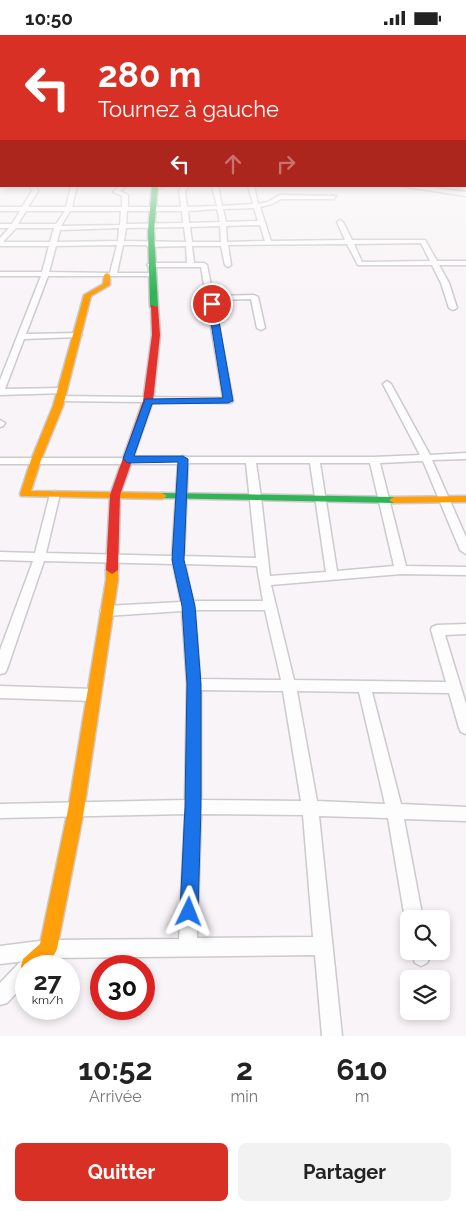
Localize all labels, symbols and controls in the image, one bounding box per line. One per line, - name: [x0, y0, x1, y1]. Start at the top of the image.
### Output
- text: 10:50: [25, 7, 73, 29]
- text: 280 m: [98, 54, 201, 95]
- icon: left: [15, 55, 80, 120]
- text: Tournez à gauche: [98, 96, 279, 122]
- icon: left: [166, 150, 194, 178]
- icon: ahead: [219, 150, 247, 178]
- icon: right: [272, 150, 300, 178]
- pin: [191, 283, 233, 325]
- icon: arrive: [198, 290, 226, 318]
- position arrow: [162, 885, 214, 937]
- map controls: [400, 910, 450, 1020]
- button: search: [400, 910, 450, 960]
- speed limit sign: 30: [90, 955, 155, 1020]
- text: 27: [33, 966, 62, 996]
- button: layers: [400, 970, 450, 1020]
- text: km/h: [32, 993, 63, 1007]
- text: 10:52: [78, 1052, 152, 1087]
- text: 2: [236, 1052, 253, 1087]
- text: 610: [336, 1052, 388, 1087]
- text: Arrivée: [89, 1087, 142, 1106]
- text: min: [231, 1087, 258, 1106]
- text: m: [355, 1087, 369, 1106]
- button: Quitter: [15, 1143, 228, 1201]
- button: Partager: [238, 1143, 451, 1201]

